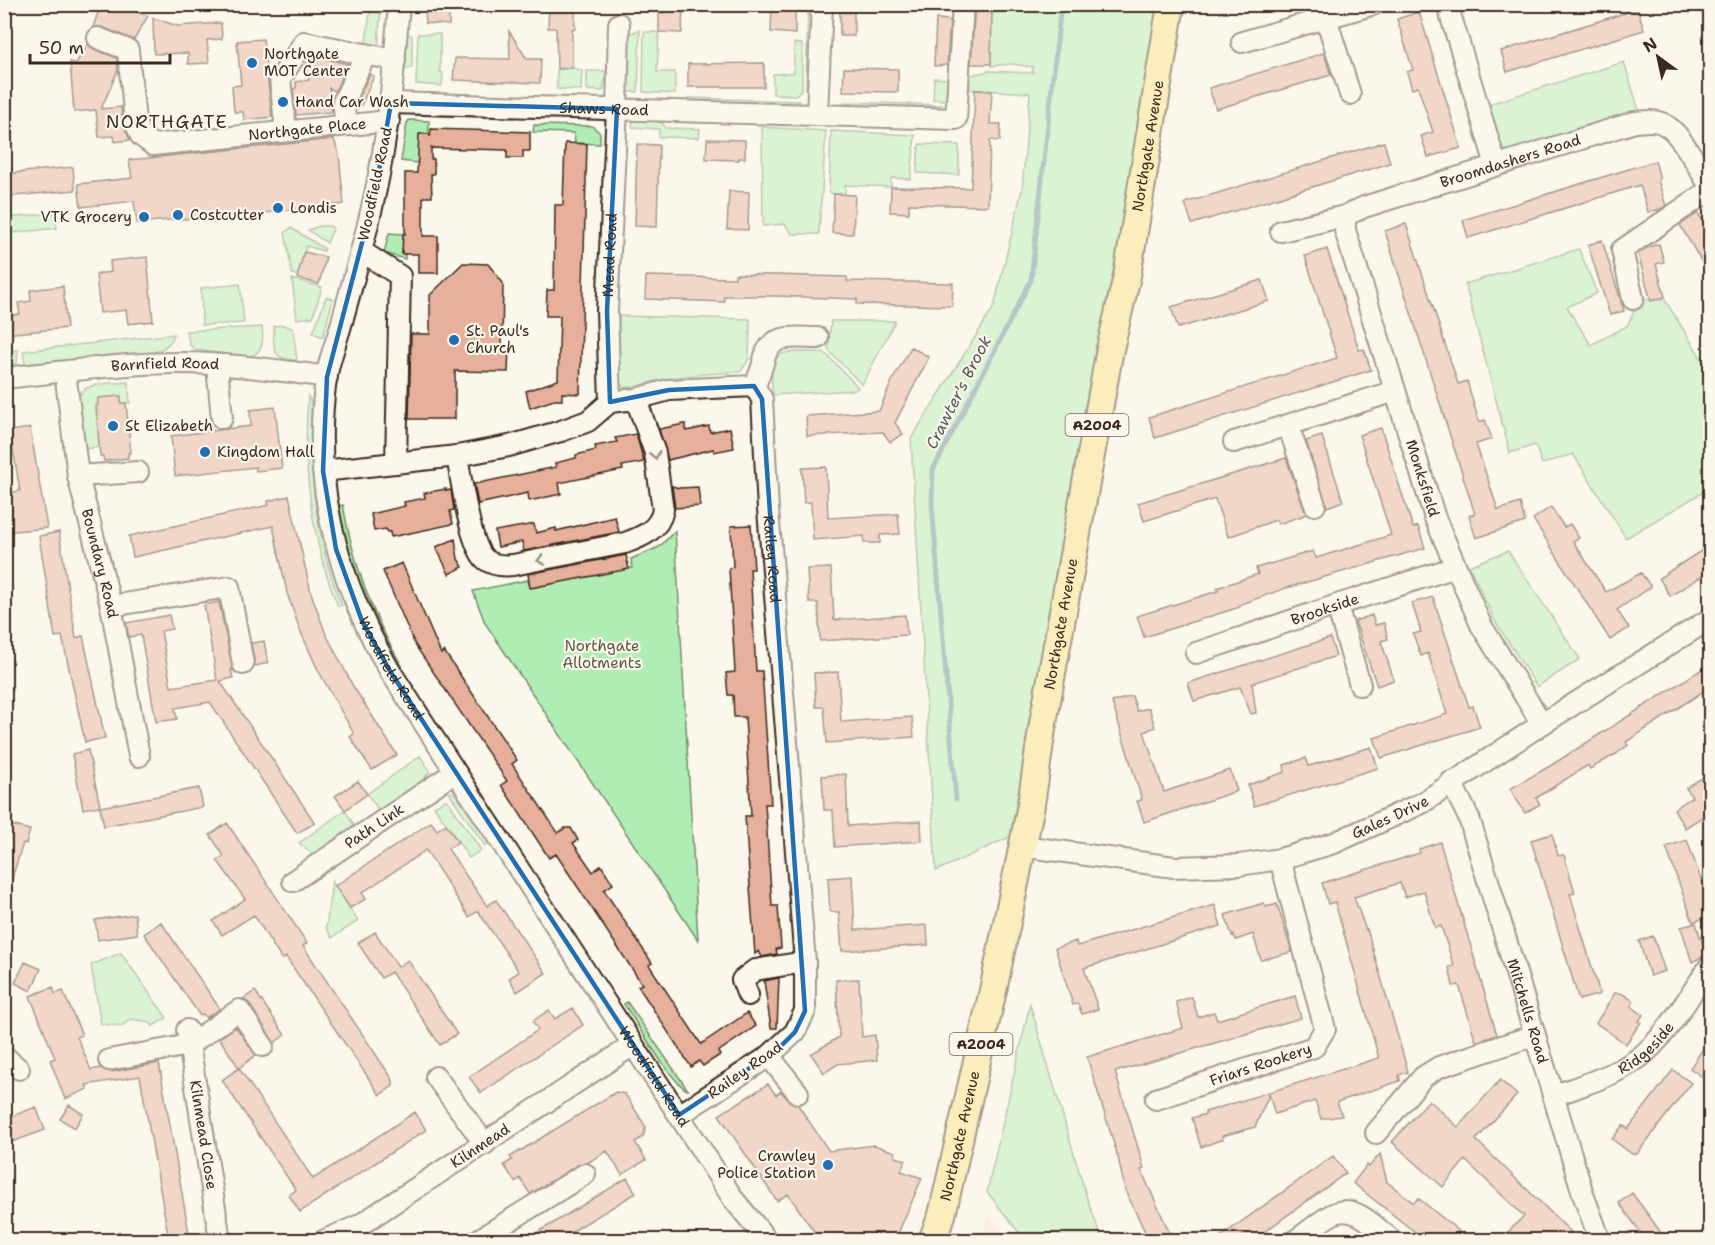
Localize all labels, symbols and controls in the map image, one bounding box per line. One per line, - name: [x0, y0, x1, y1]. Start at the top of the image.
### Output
- scale bar: [30, 27, 170, 65]
- north arrow: [1628, 27, 1688, 87]
- text: N: [1639, 33, 1661, 57]
- text: 50 m: [39, 36, 84, 60]
- place label: Northgate MOT Center: [264, 44, 350, 81]
- marker: Northgate MOT Center: [245, 56, 259, 70]
- street label: Northgate Avenue: [1128, 79, 1169, 213]
- place label: Hand Car Wash: [295, 92, 409, 112]
- marker: Hand Car Wash: [276, 95, 290, 109]
- street label: Shaws Road: [559, 98, 649, 120]
- district label: NORTHGATE: [106, 110, 228, 134]
- street label: Northgate Place: [247, 113, 367, 145]
- street label: Woodfield Road: [353, 125, 397, 243]
- street label: Broomdashers Road: [1437, 130, 1583, 193]
- place label: Londis: [290, 198, 337, 218]
- marker: Londis: [271, 201, 285, 215]
- place label: Costcutter: [190, 205, 264, 225]
- place label: VTK Grocery: [41, 207, 132, 227]
- marker: Costcutter: [171, 208, 185, 222]
- marker: VTK Grocery: [137, 210, 151, 224]
- street label: Mead Road: [598, 212, 622, 298]
- place label: St. Paul's Church: [466, 321, 530, 358]
- water label: Crawter's Brook: [921, 332, 996, 452]
- marker: St. Paul's Church: [447, 333, 461, 347]
- street label: Barnfield Road: [110, 353, 221, 376]
- road number: A2004: [1066, 414, 1128, 436]
- place label: St Elizabeth: [125, 416, 213, 436]
- marker: St Elizabeth: [106, 419, 120, 433]
- street label: Monksfield: [1401, 437, 1444, 520]
- place label: Kingdom Hall: [217, 442, 315, 462]
- marker: Kingdom Hall: [198, 445, 212, 459]
- one-way arrow: [647, 450, 660, 460]
- street label: Boundary Road: [77, 506, 123, 620]
- street label: Railey Road: [758, 515, 786, 604]
- one-way arrow: [537, 553, 547, 566]
- street label: Northgate Avenue: [1039, 557, 1082, 691]
- street label: Brookside: [1288, 589, 1361, 630]
- street label: Woodfield Road: [353, 613, 429, 724]
- park label: Northgate Allotments: [562, 636, 642, 673]
- street label: Gales Drive: [1348, 791, 1433, 844]
- street label: Path Link: [341, 799, 408, 853]
- street label: Mitchells Road: [1502, 956, 1553, 1066]
- street label: Ridgeside: [1614, 1018, 1679, 1079]
- street label: Woodfield Road: [614, 1023, 694, 1131]
- road number: A2004: [950, 1033, 1012, 1055]
- street label: Railey Road: [703, 1036, 787, 1103]
- street label: Friars Rookery: [1207, 1039, 1314, 1091]
- street label: Northgate Avenue: [935, 1069, 984, 1203]
- street label: Kilnmead Close: [185, 1079, 222, 1191]
- street label: Kilnmead: [447, 1119, 514, 1173]
- place label: Crawley Police Station: [717, 1146, 816, 1183]
- marker: Crawley Police Station: [821, 1158, 835, 1172]

